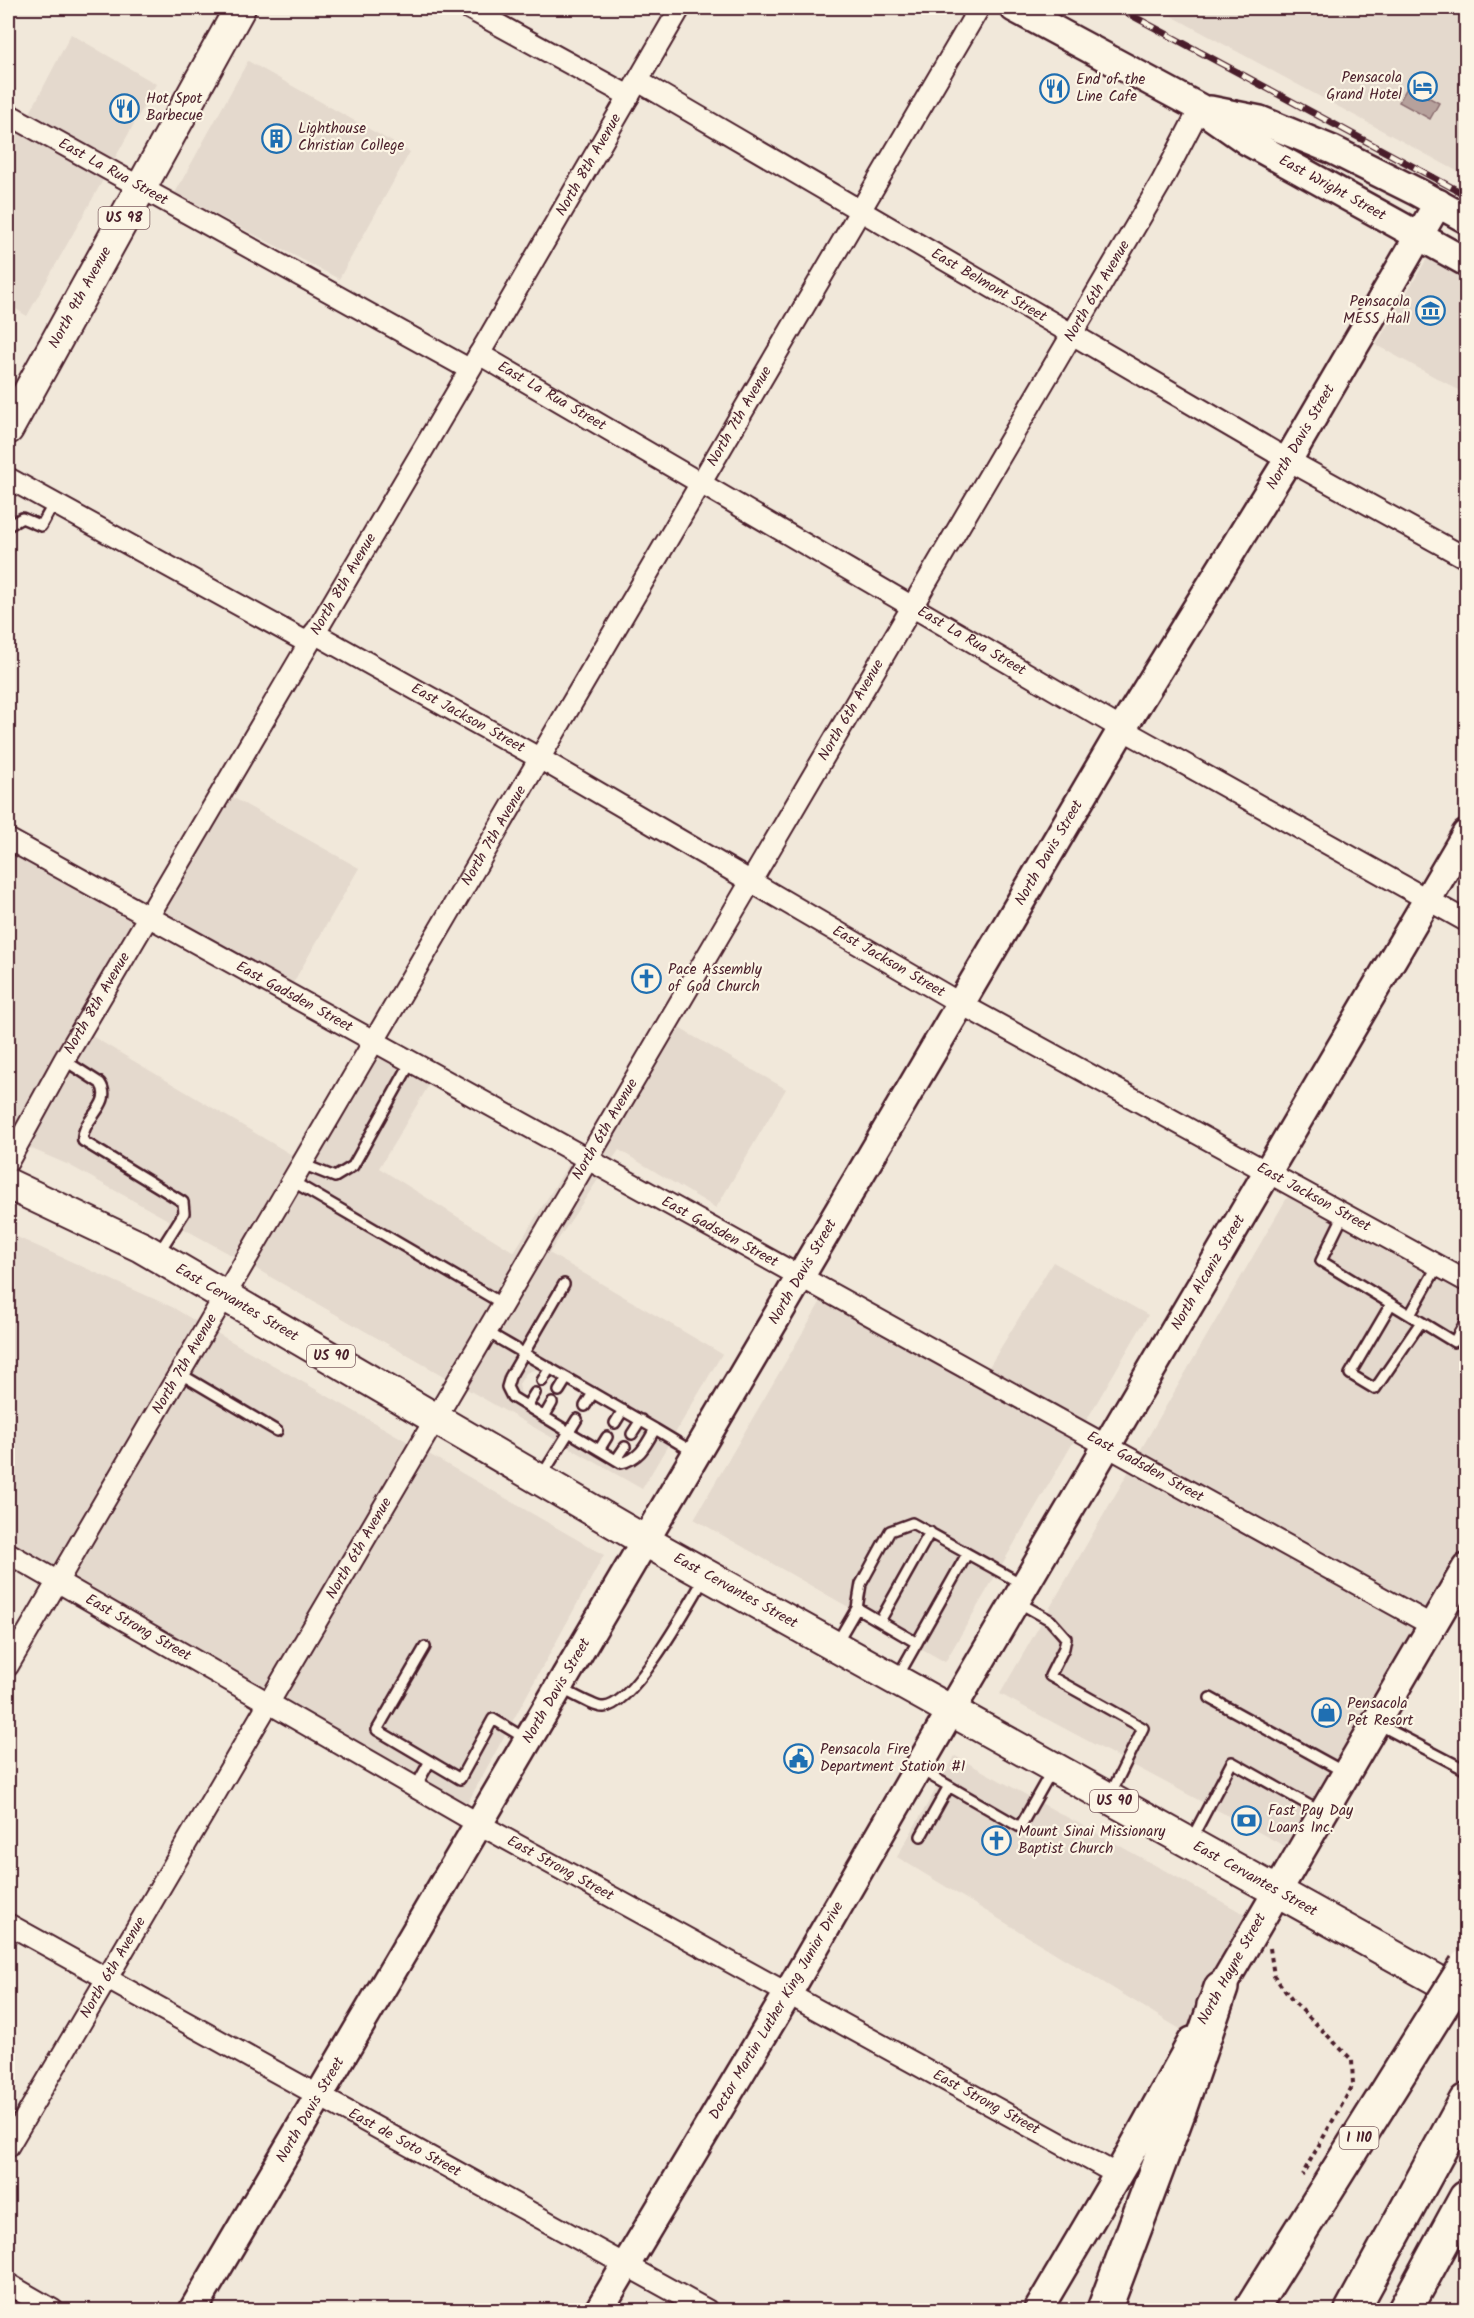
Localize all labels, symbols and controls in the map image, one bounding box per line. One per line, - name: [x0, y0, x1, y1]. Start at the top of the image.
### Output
- place label: Pensacola Grand Hotel: [1326, 66, 1402, 107]
- place label: End of the Line Cafe: [1076, 68, 1146, 109]
- hotel icon: Pensacola Grand Hotel: [1407, 71, 1439, 103]
- restaurant icon: End of the Line Cafe: [1039, 73, 1071, 105]
- place label: Hot Spot Barbecue: [146, 87, 203, 128]
- restaurant icon: Hot Spot Barbecue: [109, 92, 141, 124]
- street label: North 8th Avenue: [550, 109, 628, 221]
- place label: Lighthouse Christian College: [298, 117, 404, 158]
- building icon: Lighthouse Christian College: [261, 122, 293, 154]
- street label: East La Rua Street: [54, 132, 173, 212]
- street label: East Wright Street: [1274, 149, 1390, 228]
- road number: US 98: [98, 207, 150, 229]
- street label: North 6th Avenue: [1058, 236, 1137, 346]
- street label: North 9th Avenue: [43, 242, 118, 353]
- street label: East Belmont Street: [926, 242, 1051, 329]
- place label: Pensacola MESS Hall: [1343, 290, 1410, 331]
- museum icon: Pensacola MESS Hall: [1415, 295, 1447, 327]
- street label: East La Rua Street: [493, 355, 611, 438]
- street label: North 7th Avenue: [701, 362, 779, 471]
- street label: North Davis Street: [1260, 380, 1342, 495]
- street label: North 8th Avenue: [304, 529, 383, 640]
- street label: East La Rua Street: [912, 600, 1030, 682]
- street label: North 6th Avenue: [812, 655, 891, 766]
- street label: East Jackson Street: [406, 677, 529, 760]
- street label: North 7th Avenue: [455, 781, 533, 891]
- street label: North Davis Street: [1009, 795, 1090, 910]
- street label: East Jackson Street: [828, 919, 950, 1004]
- street label: North 8th Avenue: [58, 948, 137, 1059]
- street label: East Gadsden Street: [231, 955, 357, 1039]
- place label: Pace Assembly of God Church: [668, 958, 763, 999]
- church icon: Pace Assembly of God Church: [631, 963, 663, 995]
- street label: North 6th Avenue: [566, 1074, 645, 1185]
- street label: East Jackson Street: [1252, 1156, 1375, 1239]
- street label: East Gadsden Street: [657, 1190, 783, 1274]
- street label: North Alcaniz Street: [1165, 1210, 1252, 1335]
- street label: North Davis Street: [762, 1214, 844, 1329]
- street label: East Cervantes Street: [171, 1257, 303, 1348]
- street label: North 7th Avenue: [146, 1309, 224, 1419]
- road number: US 90: [307, 1345, 355, 1367]
- street label: East Gadsden Street: [1082, 1425, 1208, 1509]
- street label: North 6th Avenue: [320, 1493, 399, 1604]
- street label: East Cervantes Street: [669, 1547, 802, 1635]
- street label: East Strong Street: [81, 1588, 196, 1668]
- street label: North Davis Street: [516, 1633, 597, 1748]
- place label: Pensacola Pet Resort: [1347, 1692, 1413, 1733]
- shop icon: Pensacola Pet Resort: [1310, 1697, 1342, 1729]
- place label: Pensacola Fire Department Station #1: [820, 1738, 966, 1779]
- public building icon: Pensacola Fire Department Station #1: [783, 1743, 815, 1775]
- road number: US 90: [1090, 1790, 1138, 1812]
- place label: Fast Pay Day Loans Inc.: [1268, 1799, 1354, 1840]
- bank icon: Fast Pay Day Loans Inc.: [1231, 1804, 1263, 1836]
- place label: Mount Sinai Missionary Baptist Church: [1018, 1820, 1166, 1861]
- church icon: Mount Sinai Missionary Baptist Church: [981, 1825, 1013, 1857]
- street label: East Strong Street: [502, 1829, 618, 1908]
- street label: East Cervantes Street: [1188, 1835, 1322, 1923]
- street label: Doctor Martin Luther King Junior Drive: [703, 1897, 851, 2125]
- street label: North Hayne Street: [1191, 1908, 1273, 2029]
- street label: North 6th Avenue: [74, 1912, 153, 2023]
- street label: North Davis Street: [270, 2052, 351, 2167]
- street label: East Strong Street: [928, 2063, 1044, 2142]
- street label: East de Soto Street: [344, 2102, 466, 2184]
- road number: I 110: [1340, 2127, 1378, 2149]

